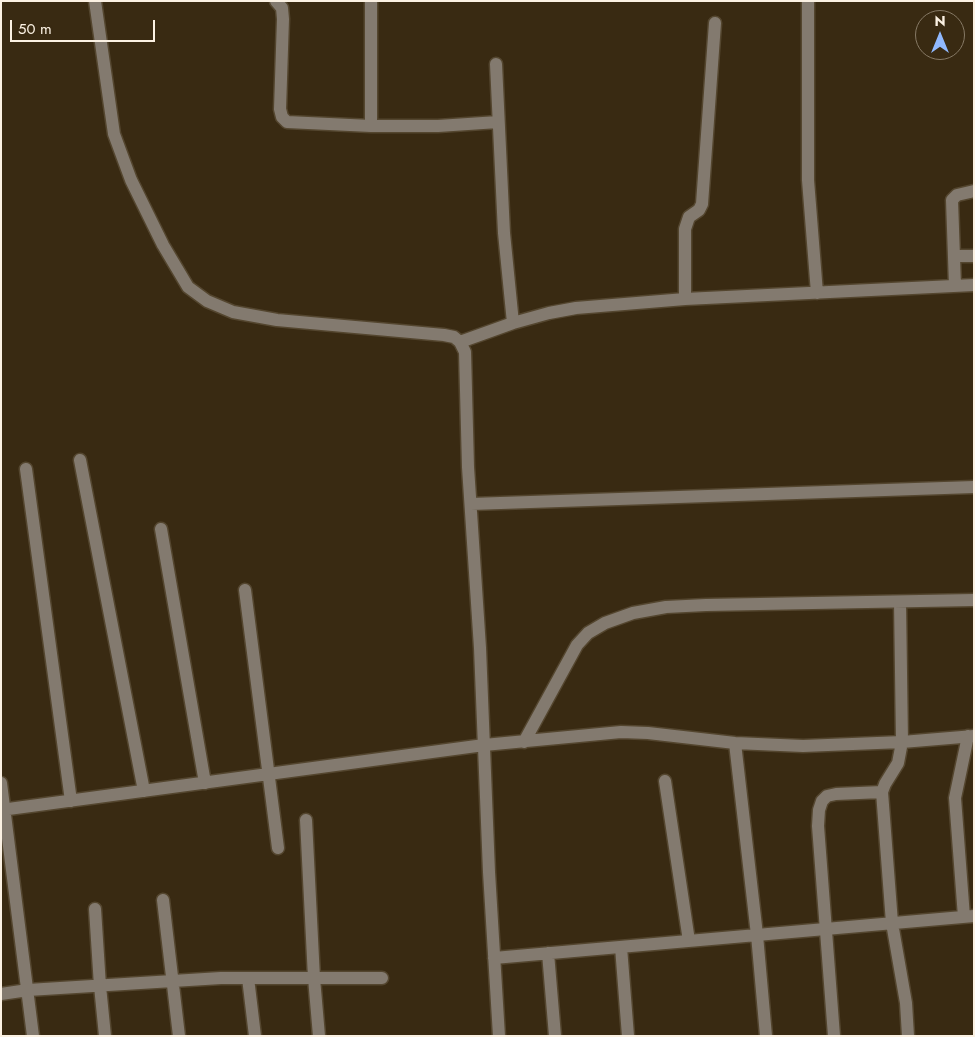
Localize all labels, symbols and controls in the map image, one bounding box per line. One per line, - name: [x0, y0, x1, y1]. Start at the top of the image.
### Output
- scale bar: [12, 10, 158, 42]
- north arrow: [915, 10, 965, 60]
- text: N: [934, 11, 946, 31]
- text: 50 m: [18, 18, 52, 40]

